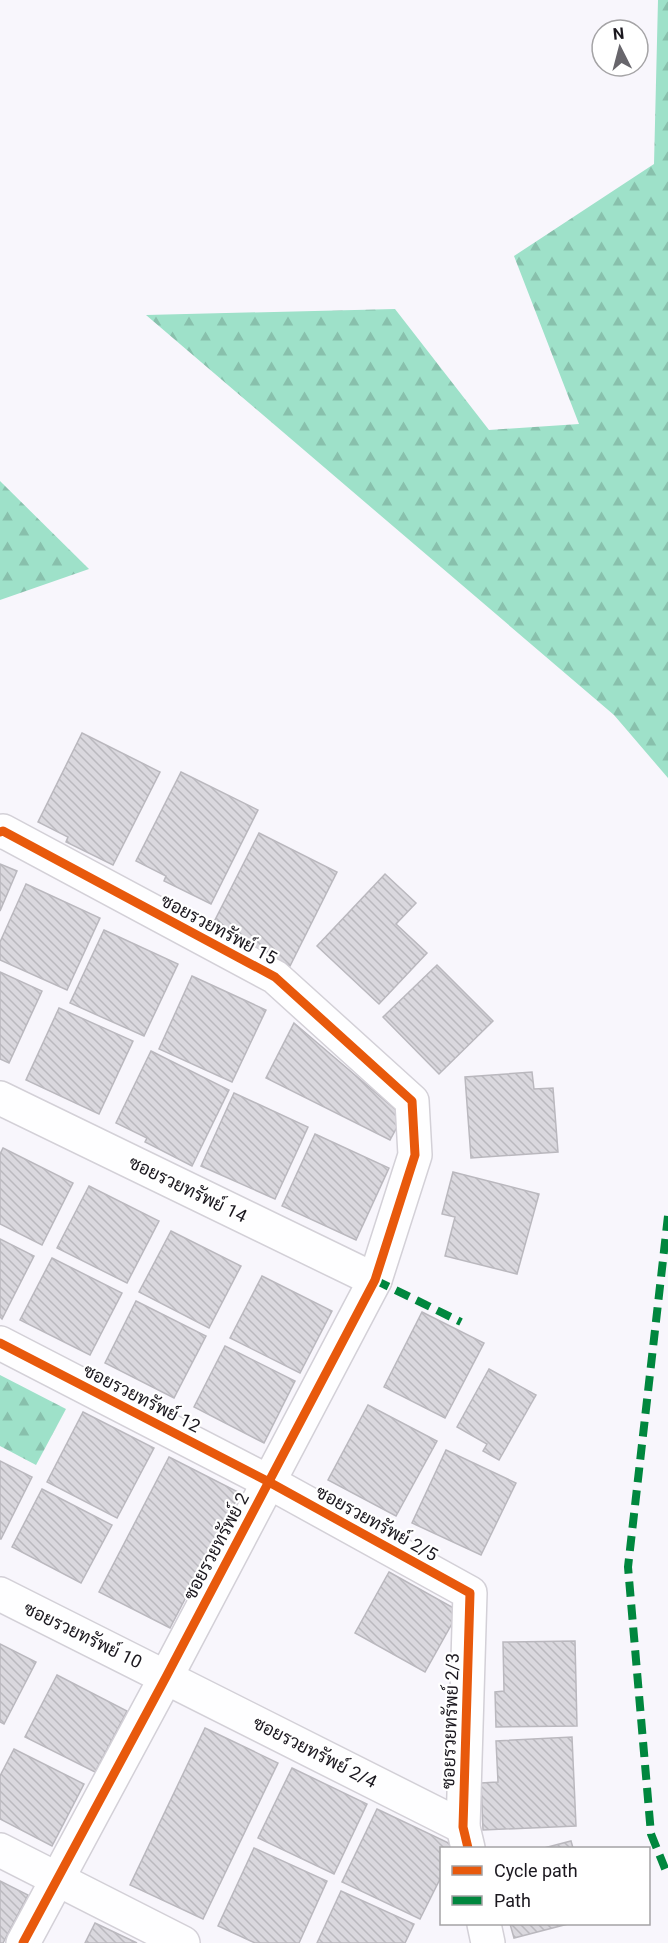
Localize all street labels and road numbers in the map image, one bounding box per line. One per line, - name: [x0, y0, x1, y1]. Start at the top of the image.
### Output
- street label: ซอยรวยทรัพย์ 15: [157, 888, 282, 968]
- street label: ซอยรวยทรัพย์ 14: [126, 1150, 251, 1227]
- street label: ซอยรวยทรัพย์ 12: [80, 1358, 205, 1437]
- street label: ซอยรวยทรัพย์ 2/5: [312, 1479, 443, 1565]
- street label: ซอยรวยทรัพย์ 2: [177, 1488, 253, 1603]
- street label: ซอยรวยทรัพย์ 10: [21, 1596, 146, 1673]
- street label: ซอยรวยทรัพย์ 2/3: [435, 1653, 463, 1789]
- street label: ซอยรวยทรัพย์ 2/4: [250, 1710, 381, 1792]

